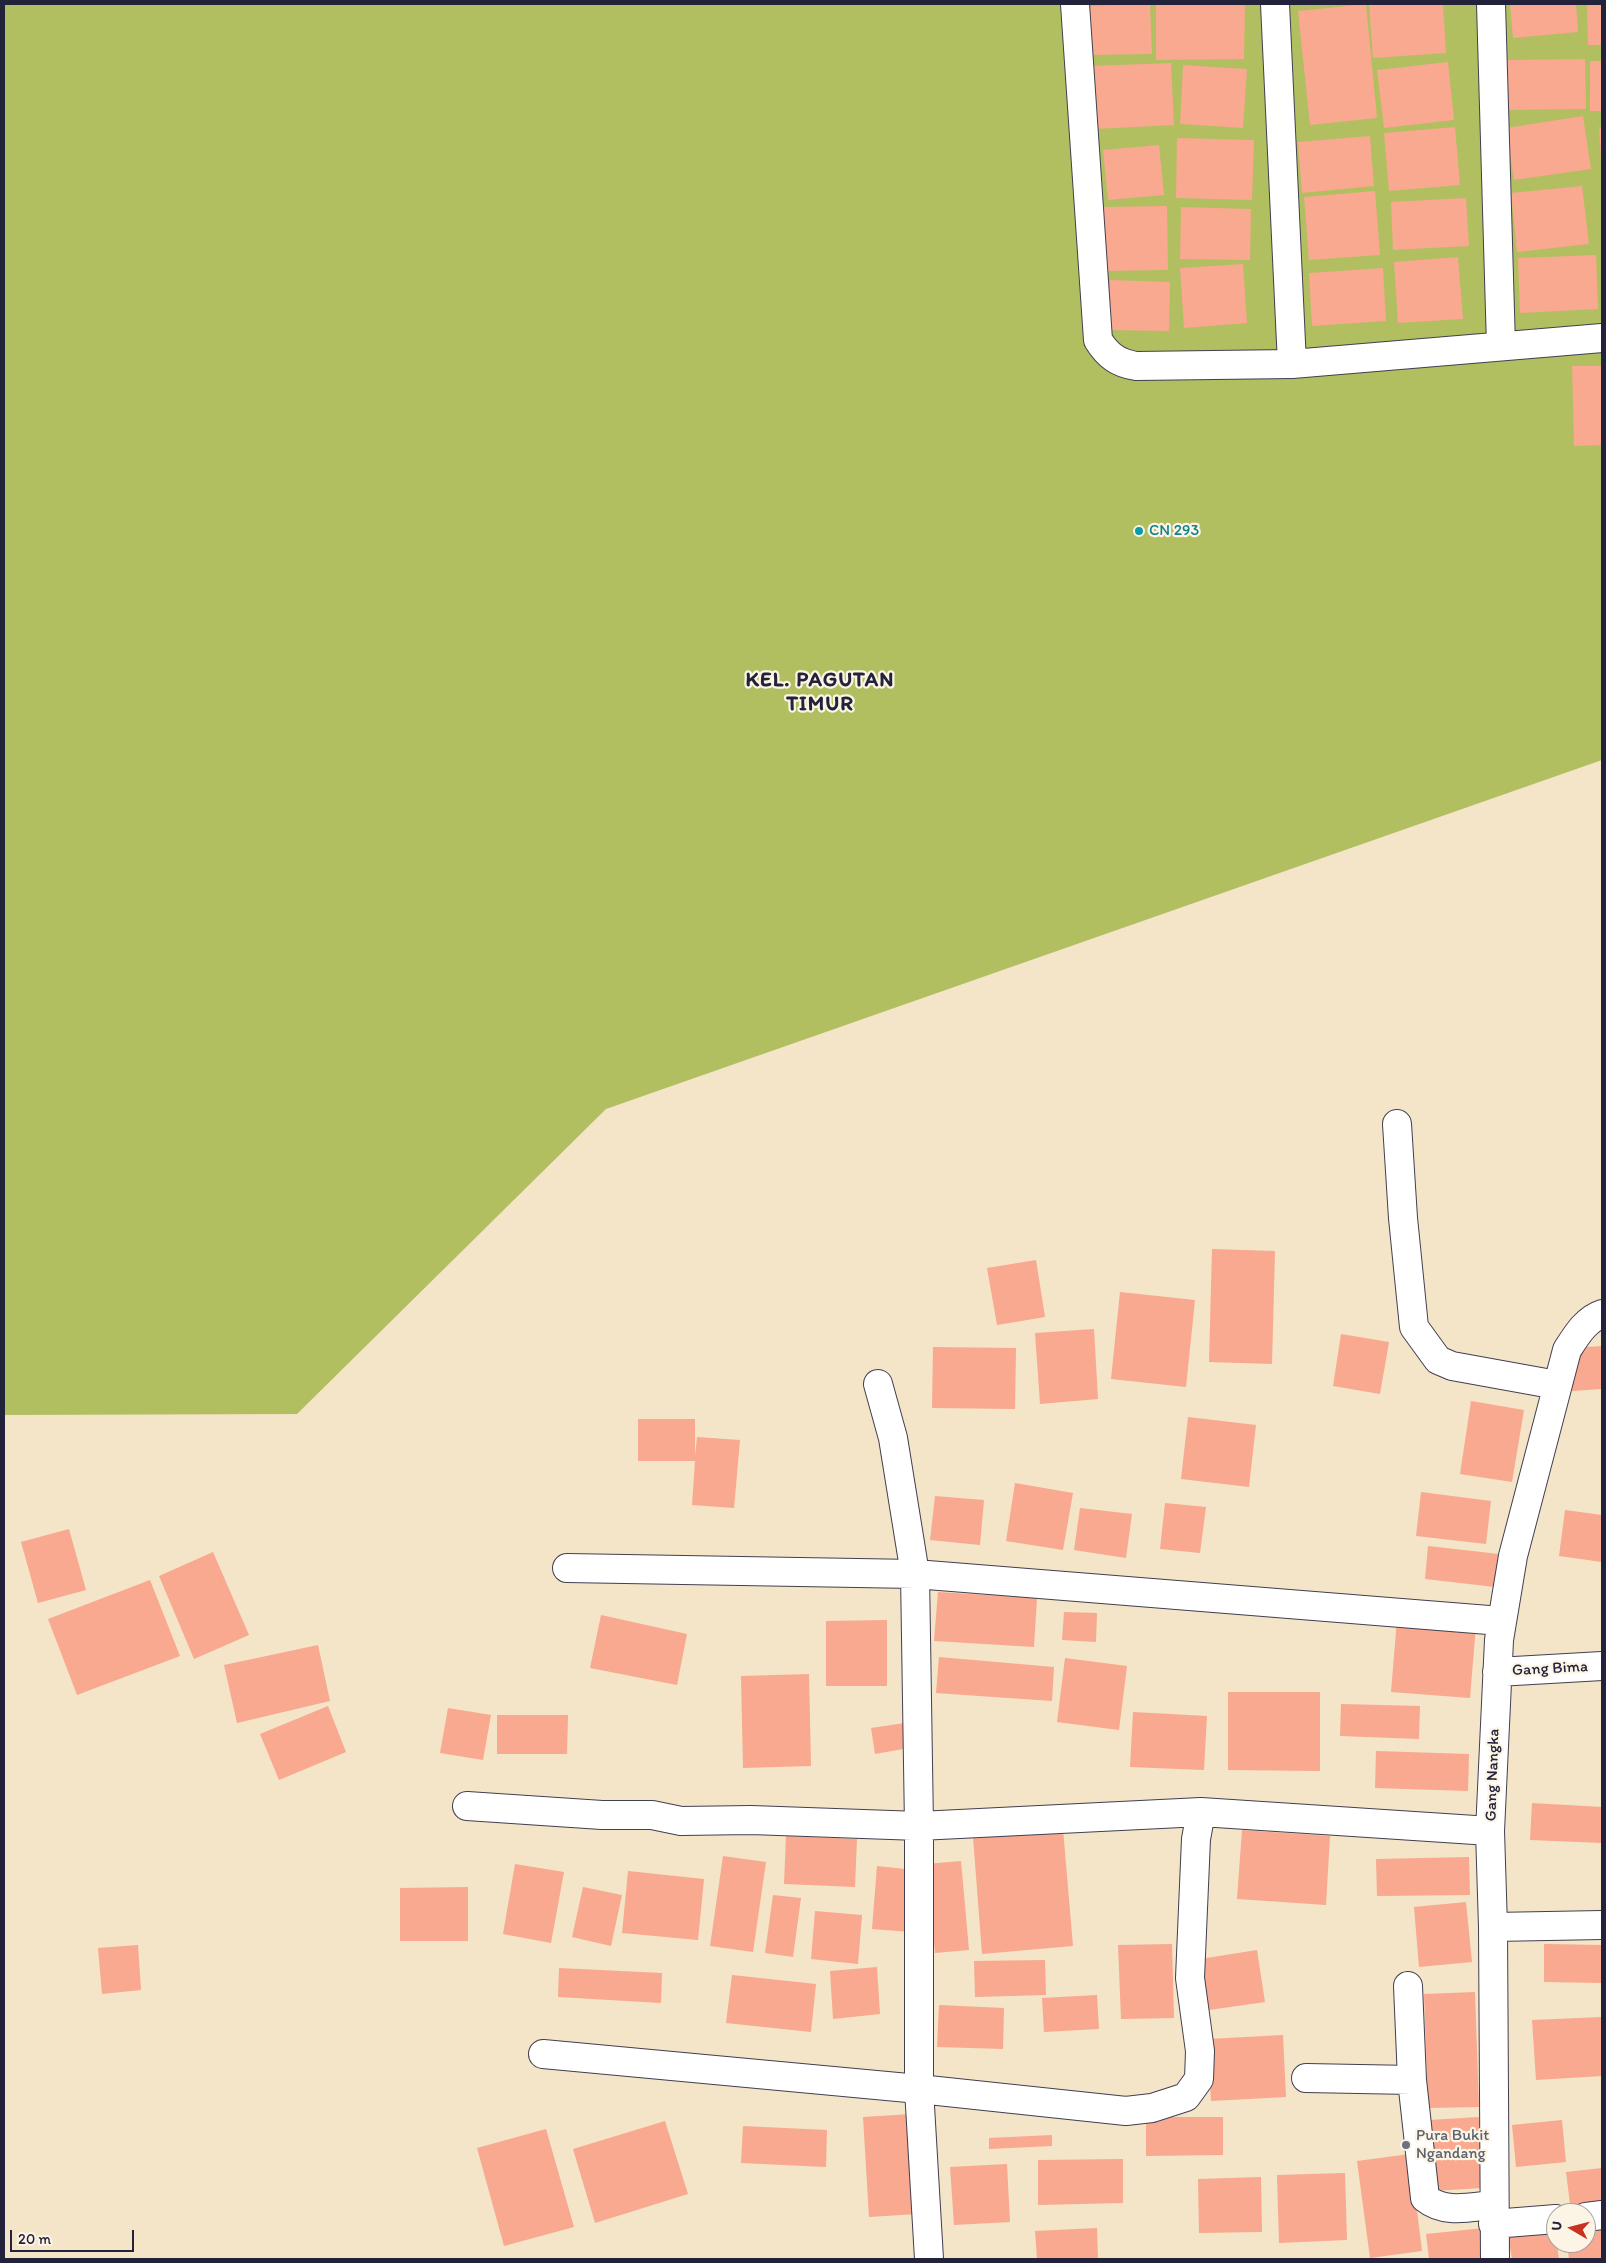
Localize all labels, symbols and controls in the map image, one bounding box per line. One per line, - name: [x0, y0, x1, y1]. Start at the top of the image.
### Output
- place label: CN 293: [1149, 521, 1199, 541]
- marker: CN 293: [1133, 525, 1145, 537]
- district label: KEL. PAGUTAN TIMUR: [743, 668, 897, 718]
- street label: Gang Bima: [1512, 1657, 1588, 1681]
- street label: Gang Nangka: [1482, 1728, 1504, 1822]
- place label: Pura Bukit Ngandang: [1416, 2126, 1489, 2164]
- marker: Pura Bukit Ngandang: [1400, 2139, 1412, 2151]
- north arrow: [1546, 2203, 1596, 2253]
- scale bar: [12, 2220, 136, 2252]
- text: U: [1548, 2220, 1566, 2232]
- text: 20 m: [18, 2230, 51, 2248]

